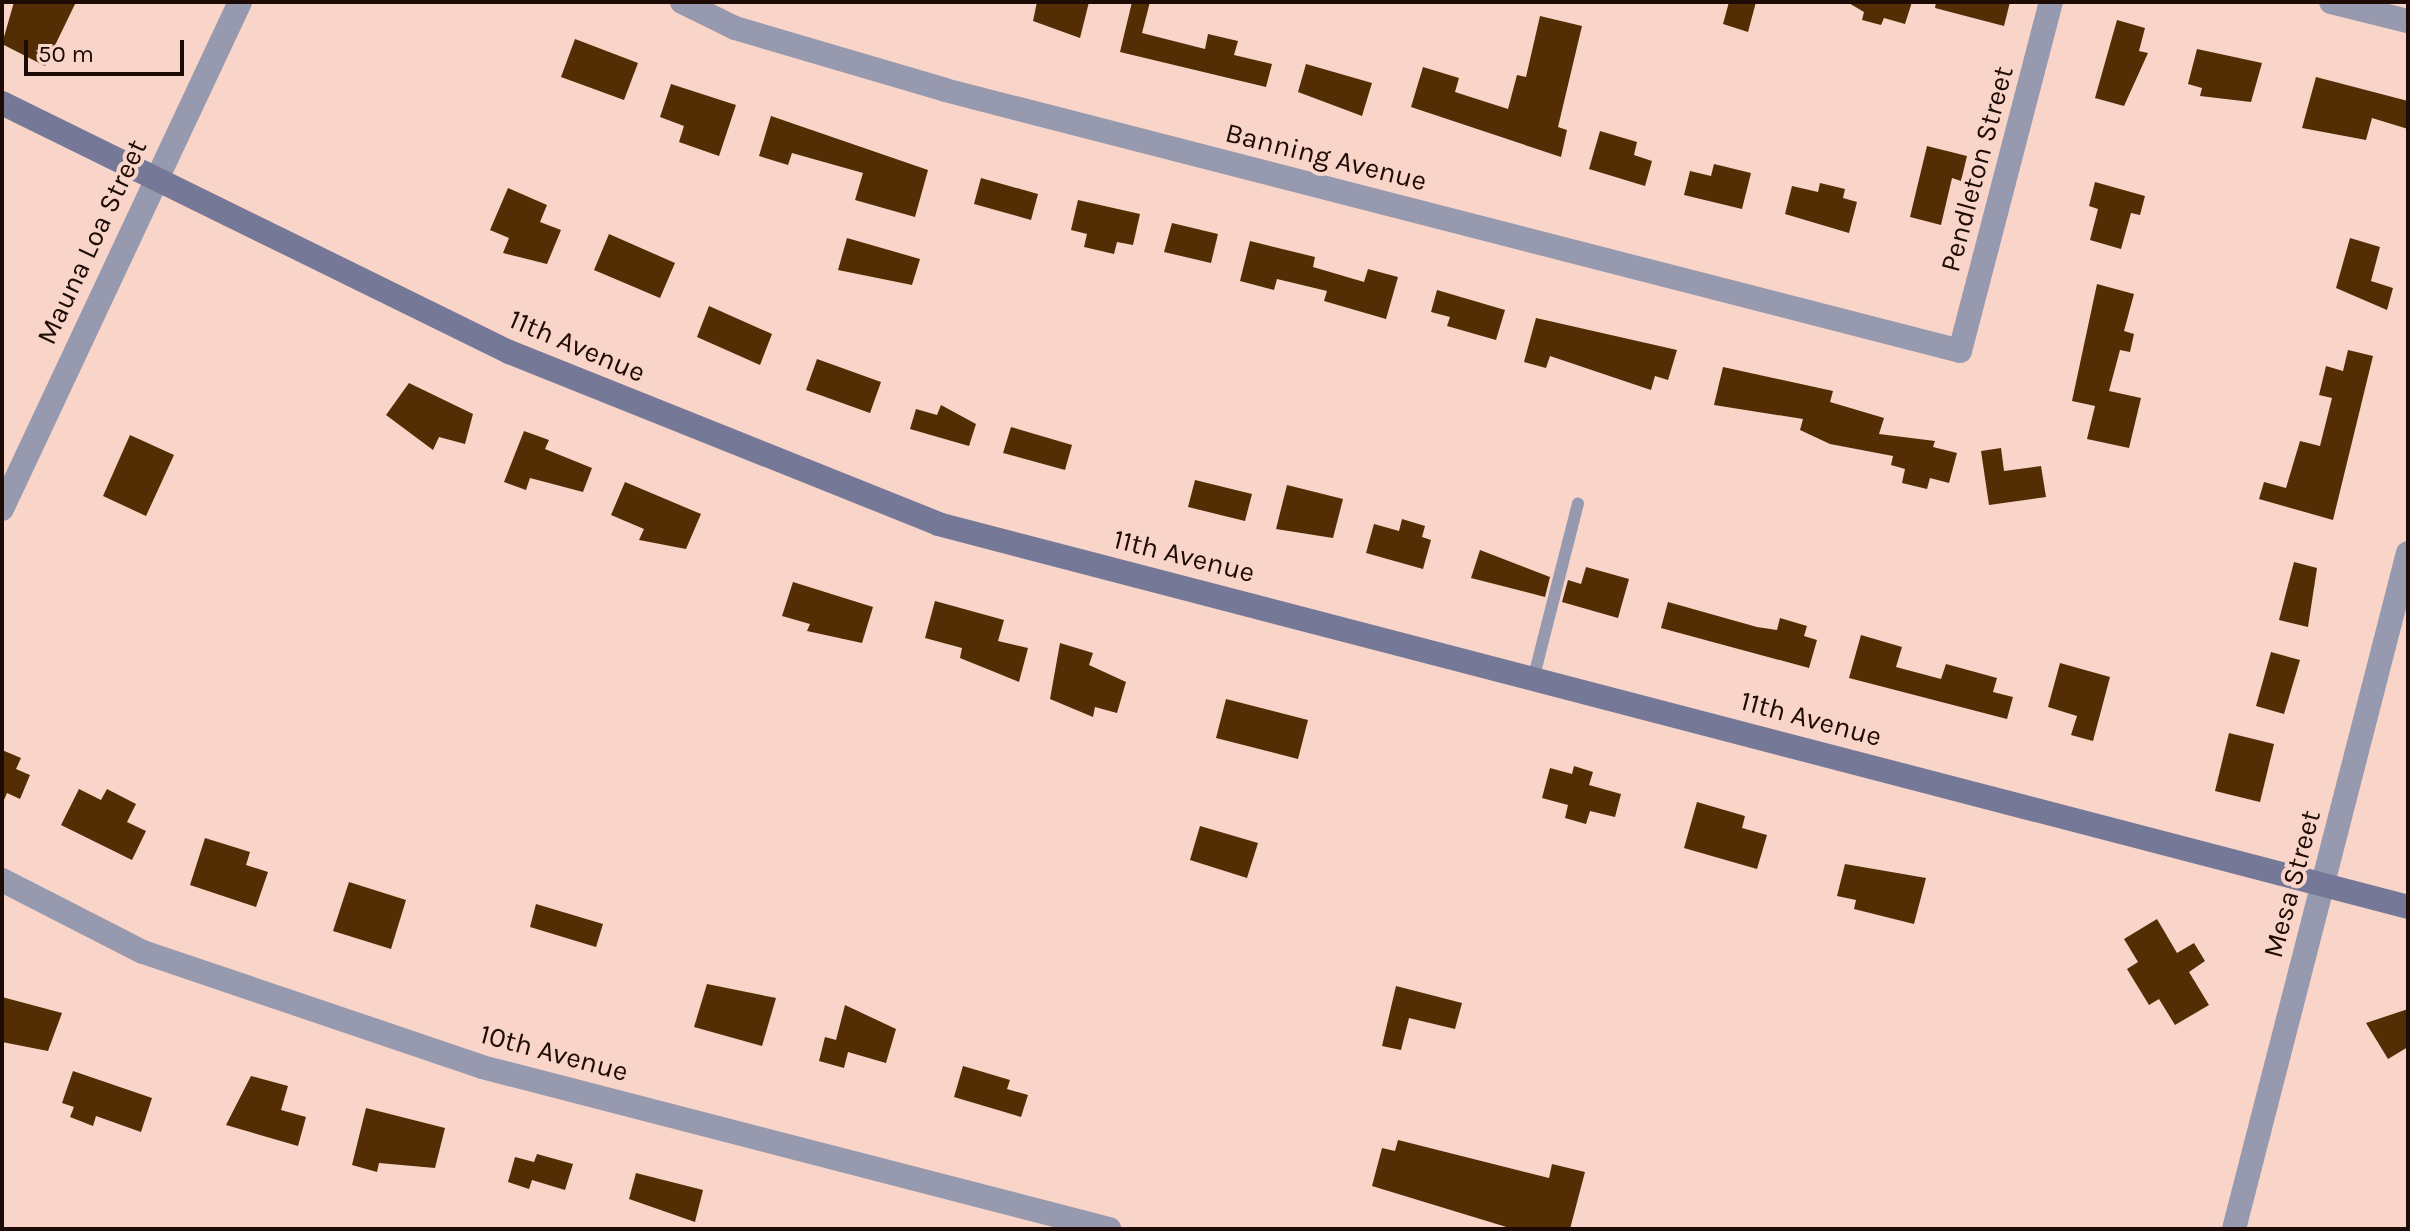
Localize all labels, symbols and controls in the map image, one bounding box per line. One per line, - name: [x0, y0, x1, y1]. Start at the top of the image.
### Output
- scale bar: [28, 24, 188, 74]
- text: 50 m: [38, 40, 94, 68]
- street label: Pendleton Street: [1933, 62, 2021, 276]
- street label: Banning Avenue: [1222, 116, 1430, 198]
- street label: Mauna Loa Street: [30, 134, 154, 350]
- street label: 11th Avenue: [504, 302, 650, 390]
- street label: 11th Avenue: [1110, 522, 1258, 590]
- street label: 11th Avenue: [1737, 684, 1885, 754]
- street label: Mesa Street: [2256, 806, 2328, 962]
- street label: 10th Avenue: [476, 1017, 632, 1089]

